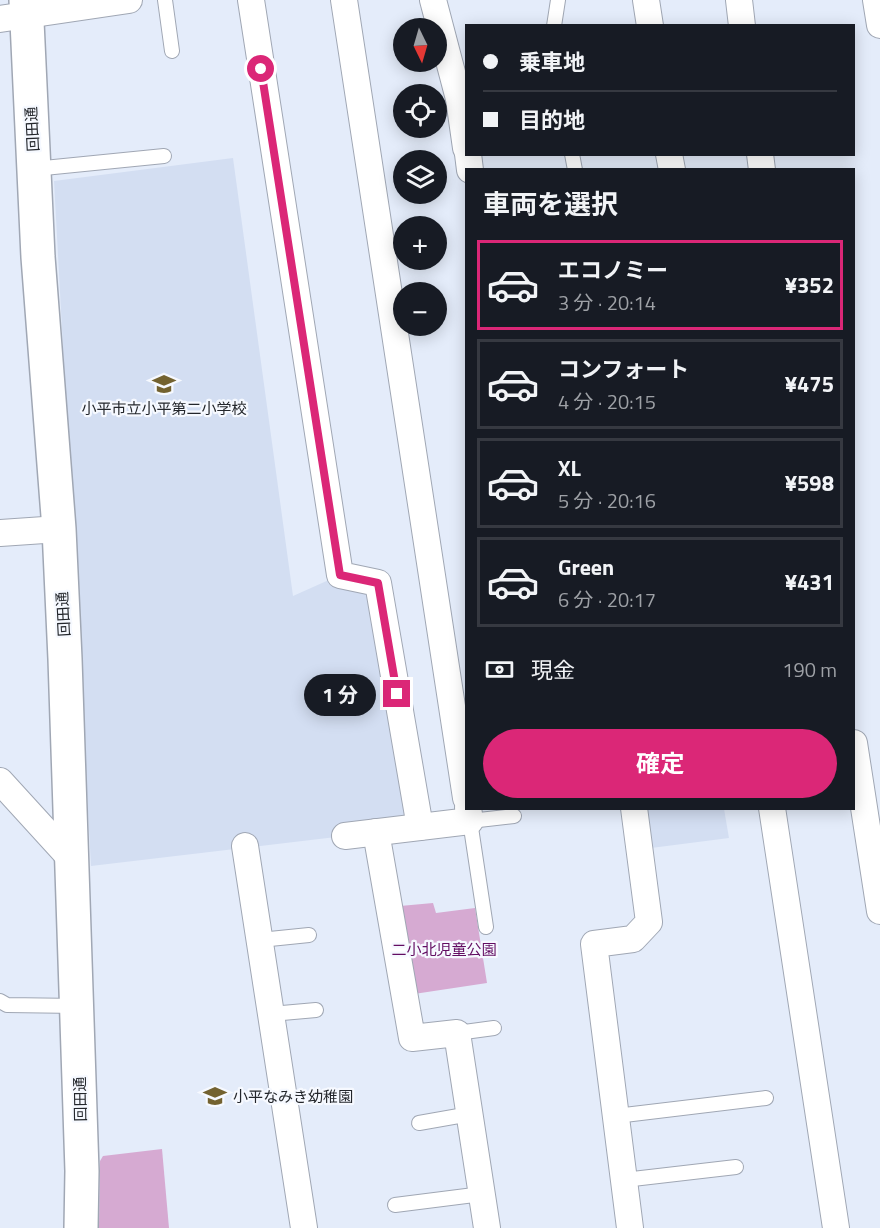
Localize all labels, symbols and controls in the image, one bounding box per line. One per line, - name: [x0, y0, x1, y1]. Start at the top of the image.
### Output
- north arrow: [393, 18, 447, 72]
- map controls: [393, 18, 447, 336]
- text: 乗車地: [519, 45, 585, 79]
- route start: [247, 55, 274, 82]
- button: locate: [393, 84, 447, 138]
- text: 目的地: [519, 103, 585, 137]
- street label: 回田通: [19, 106, 45, 152]
- button: layers: [393, 150, 447, 204]
- text: 車両を選択: [483, 183, 618, 224]
- button: +: [393, 216, 447, 270]
- text: エコノミー: [558, 253, 668, 287]
- icon: car: [486, 258, 540, 312]
- text: ¥352: [785, 268, 834, 302]
- button: −: [393, 282, 447, 336]
- text: 3 分 · 20:14: [558, 287, 656, 318]
- text: コンフォート: [558, 352, 689, 386]
- icon: car: [486, 357, 540, 411]
- text: ¥475: [785, 367, 834, 401]
- school or university icon: 小平市立小平第二小学校: [151, 371, 177, 397]
- text: 4 分 · 20:15: [558, 386, 656, 417]
- place label: 小平市立小平第二小学校: [81, 397, 247, 420]
- text: XL: [558, 451, 581, 485]
- icon: car: [486, 456, 540, 510]
- text: ¥598: [785, 466, 834, 500]
- text: 5 分 · 20:16: [558, 485, 656, 516]
- text: Green: [558, 550, 614, 584]
- icon: car: [486, 555, 540, 609]
- text: ¥431: [785, 565, 834, 599]
- text: 6 分 · 20:17: [558, 584, 656, 615]
- street label: 回田通: [50, 591, 76, 637]
- icon: cash: [483, 653, 516, 686]
- text: 現金: [531, 653, 575, 687]
- text: 190 m: [782, 654, 837, 685]
- callout: 1 分: [304, 673, 376, 715]
- text: 1 分: [322, 679, 358, 710]
- route end: [383, 680, 410, 707]
- button: 確定: [483, 729, 837, 798]
- park label: 二小北児童公園: [391, 938, 497, 961]
- street label: 回田通: [68, 1076, 92, 1122]
- school or university icon: 小平なみき幼稚園: [202, 1083, 228, 1109]
- place label: 小平なみき幼稚園: [233, 1085, 353, 1108]

